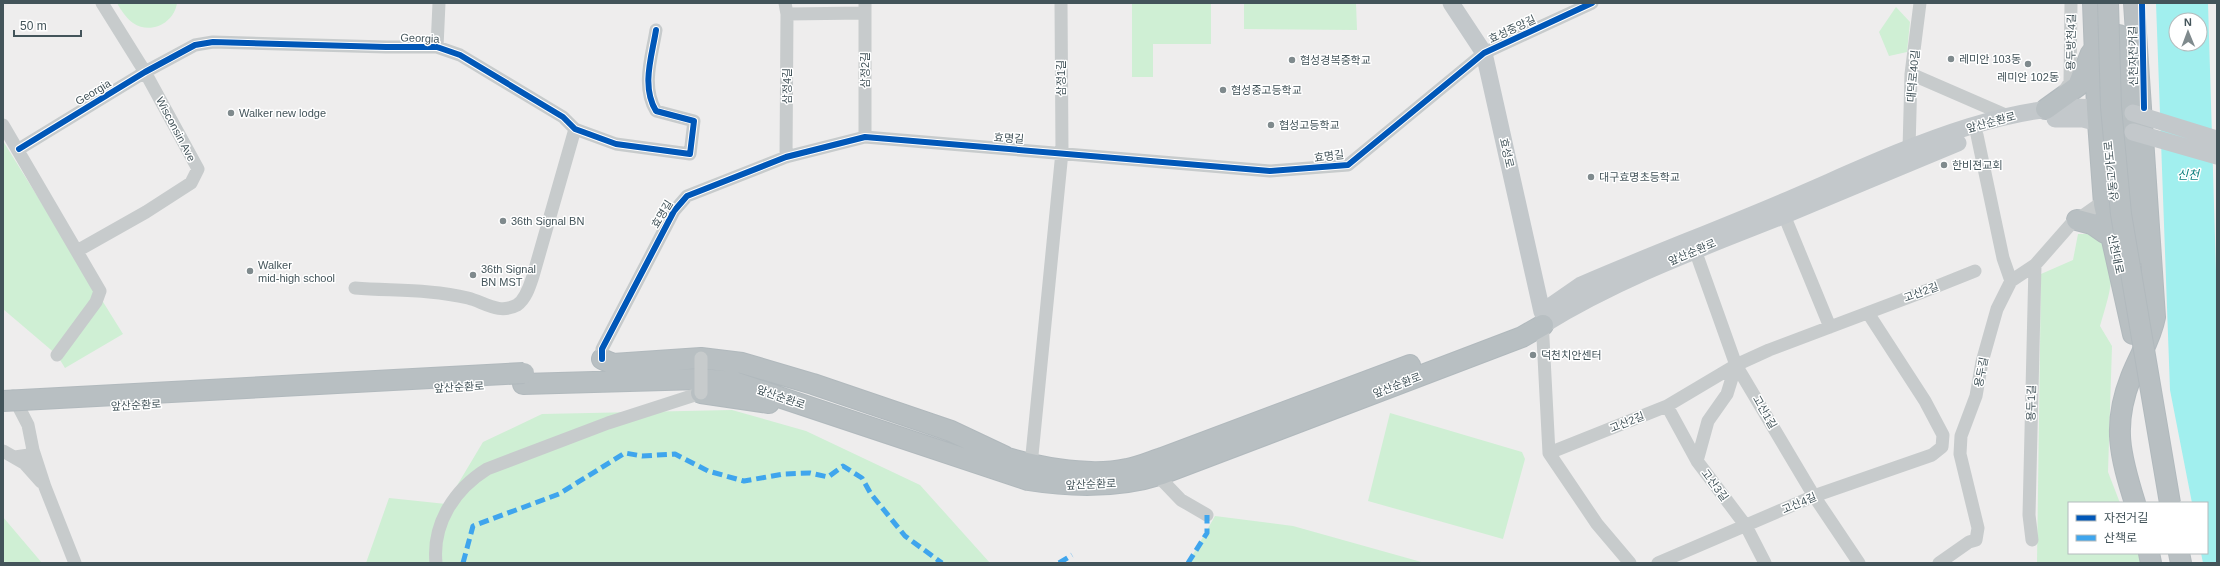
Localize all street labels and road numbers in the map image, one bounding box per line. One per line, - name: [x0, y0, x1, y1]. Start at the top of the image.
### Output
- street label: 효성중앙길: [1487, 13, 1537, 45]
- street label: 용두방천4길: [2065, 14, 2077, 70]
- street label: 신천자전거길: [2126, 26, 2140, 86]
- street label: Georgia: [400, 31, 441, 45]
- street label: 대덕로40길: [1905, 49, 1921, 103]
- street label: 삼정2길: [859, 52, 871, 88]
- street label: 삼정1길: [1055, 60, 1067, 96]
- street label: 삼정4길: [781, 68, 793, 104]
- street label: Georgia: [73, 76, 114, 107]
- street label: Wisconsin Ave: [154, 95, 198, 163]
- street label: 앞산순환로: [1965, 110, 2017, 134]
- street label: 효명길: [993, 131, 1025, 145]
- street label: 효성로: [1498, 137, 1516, 169]
- street label: 상동고가도로: [2102, 140, 2120, 202]
- street label: 효명길: [1313, 148, 1345, 164]
- street label: 효명길: [649, 198, 675, 230]
- street label: 신천대로: [2106, 233, 2126, 275]
- street label: 앞산순환로: [1666, 237, 1718, 267]
- street label: 고산2길: [1902, 280, 1940, 304]
- street label: 용두길: [1972, 356, 1990, 388]
- street label: 앞산순환로: [1371, 370, 1423, 400]
- street label: 앞산순환로: [433, 380, 485, 394]
- street label: 앞산순환로: [755, 383, 807, 411]
- street label: 용두1길: [2025, 385, 2037, 421]
- street label: 고산1길: [1751, 393, 1779, 431]
- street label: 앞산순환로: [110, 398, 162, 412]
- street label: 고산2길: [1608, 410, 1646, 434]
- street label: 고산3길: [1699, 467, 1731, 503]
- street label: 앞산순환로: [1066, 477, 1116, 491]
- street label: 고산4길: [1780, 490, 1818, 516]

